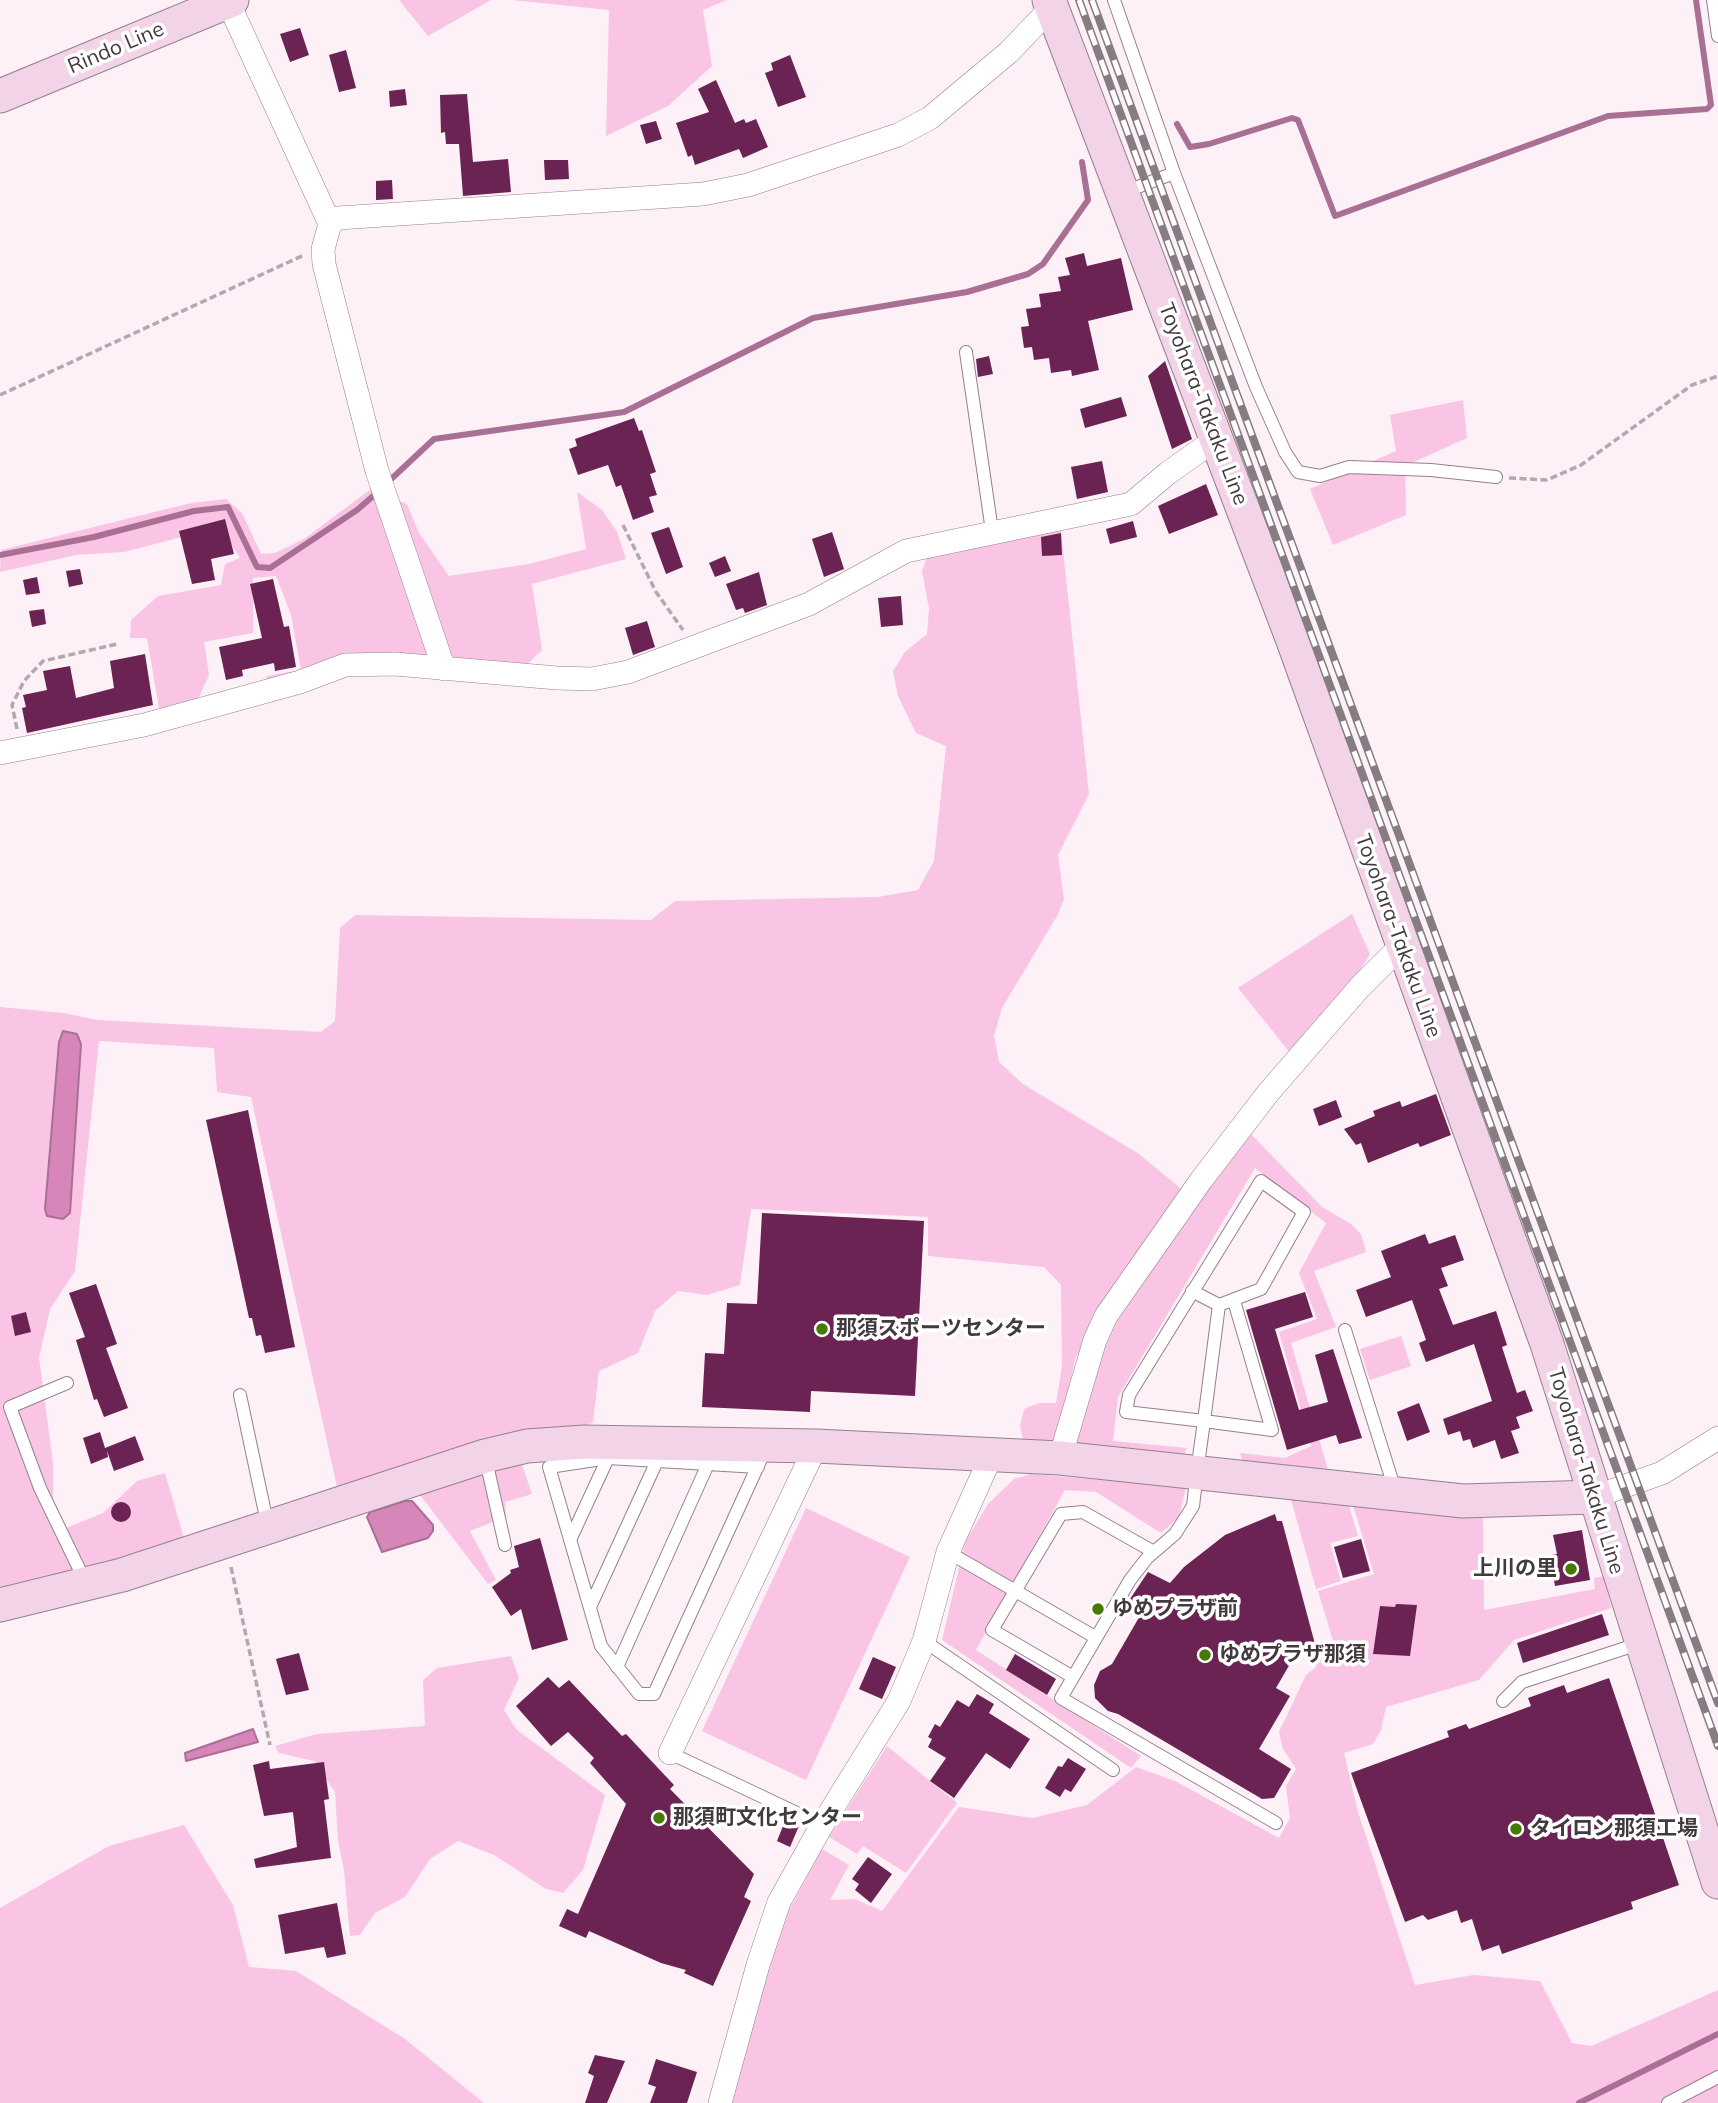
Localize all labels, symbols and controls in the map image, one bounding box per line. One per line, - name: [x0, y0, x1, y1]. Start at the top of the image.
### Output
- street label: Rindo Line: [64, 16, 168, 80]
- street label: Toyohara-Takaku Line: [1153, 299, 1253, 509]
- street label: Toyohara-Takaku Line: [1349, 831, 1447, 1041]
- place label: 那須スポーツセンター: [836, 1316, 1046, 1342]
- marker: 那須スポーツセンター: [814, 1321, 830, 1337]
- street label: Toyohara-Takaku Line: [1543, 1365, 1629, 1577]
- place label: 上川の里: [1473, 1556, 1557, 1582]
- marker: 上川の里: [1563, 1561, 1579, 1577]
- place label: ゆめプラザ前: [1112, 1596, 1238, 1622]
- marker: ゆめプラザ前: [1090, 1601, 1106, 1617]
- place label: ゆめプラザ那須: [1219, 1642, 1366, 1668]
- marker: ゆめプラザ那須: [1197, 1647, 1213, 1663]
- place label: 那須町文化センター: [673, 1805, 862, 1831]
- marker: 那須町文化センター: [651, 1810, 667, 1826]
- place label: タイロン那須工場: [1530, 1816, 1698, 1842]
- marker: タイロン那須工場: [1508, 1821, 1524, 1837]

